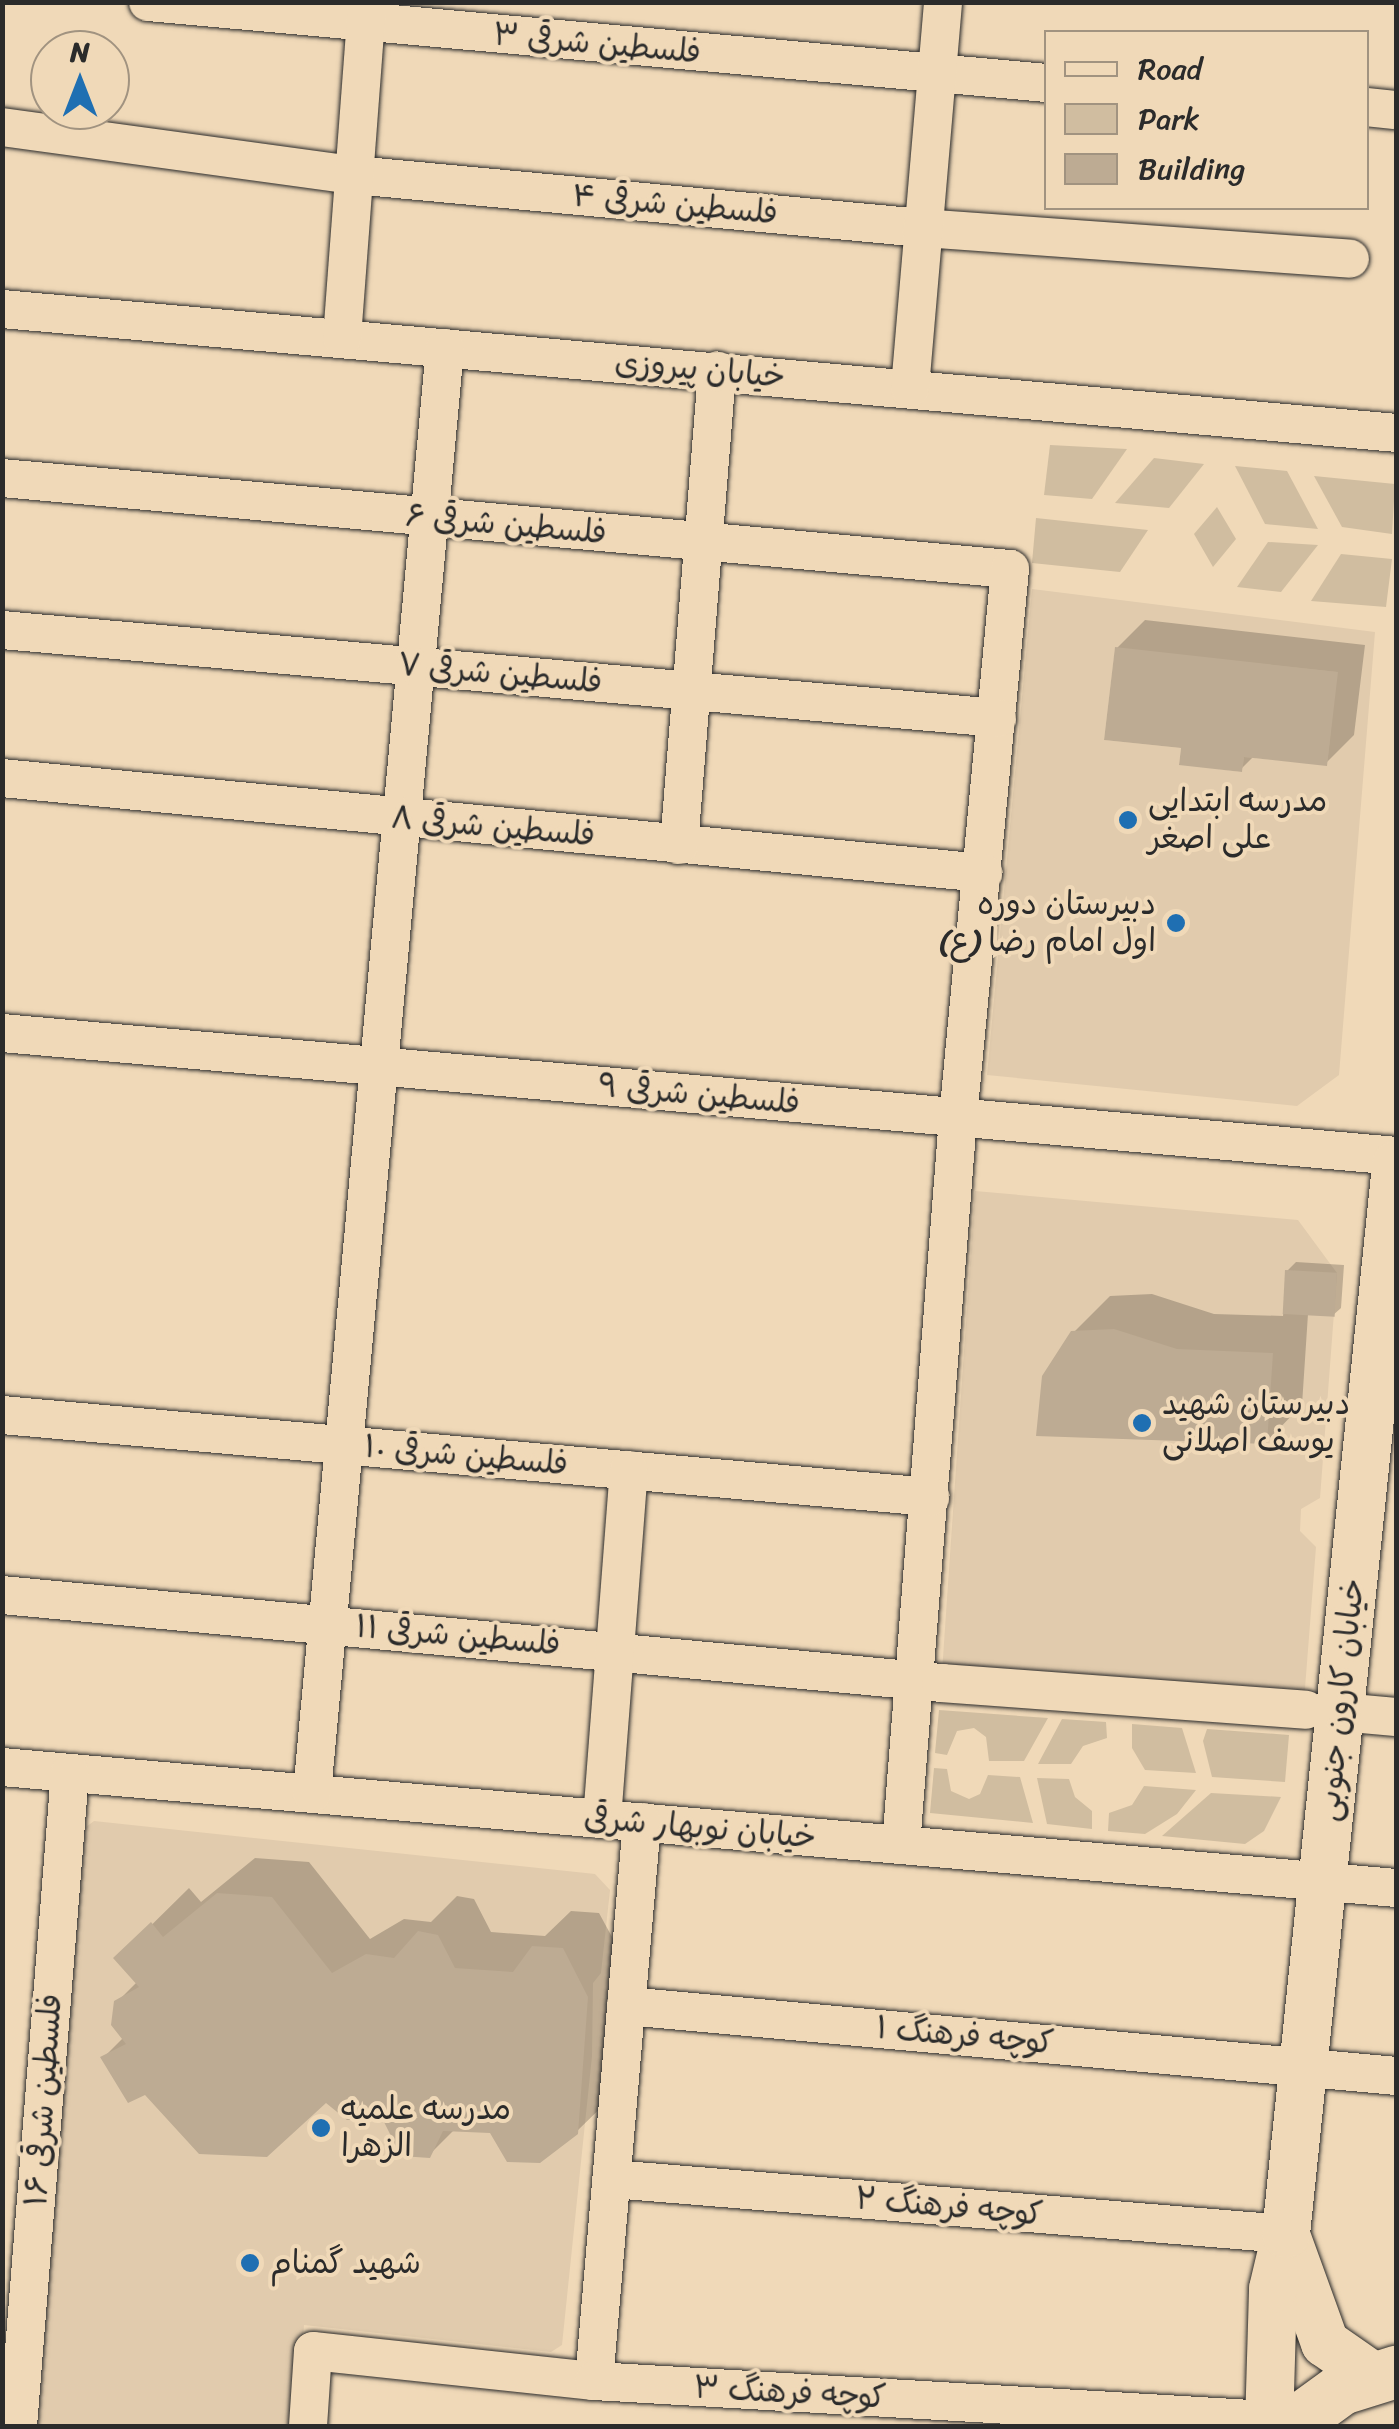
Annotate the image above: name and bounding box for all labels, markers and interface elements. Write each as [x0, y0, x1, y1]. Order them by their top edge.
street label: فلسطین شرقی ۳ [491, 16, 703, 72]
text: N [70, 27, 90, 76]
north arrow [30, 30, 130, 130]
legend [1044, 30, 1369, 210]
text: Road [1138, 42, 1202, 96]
text: Park [1138, 92, 1200, 146]
text: Building [1138, 142, 1245, 196]
street label: فلسطین شرقی ۴ [571, 177, 779, 233]
street label: خیابان پیروزی [613, 343, 787, 397]
street label: فلسطین شرقی ۶ [404, 497, 608, 553]
street label: فلسطین شرقی ۷ [396, 646, 604, 702]
place label: مدرسه ابتدایی علی اصغر [1148, 783, 1327, 858]
street label: فلسطین شرقی ۸ [389, 799, 597, 855]
marker: مدرسه ابتدایی علی اصغر [1117, 809, 1139, 831]
place label: دبیرستان دوره اول امام رضا (ع) [938, 886, 1156, 961]
marker: دبیرستان دوره اول امام رضا (ع) [1165, 912, 1187, 934]
street label: فلسطین شرقی ۹ [596, 1067, 802, 1123]
place label: دبیرستان شهید یوسف اصلانی [1162, 1386, 1350, 1461]
marker: دبیرستان شهید یوسف اصلانی [1131, 1412, 1153, 1434]
street label: فلسطین شرقی ۱۰ [363, 1428, 569, 1484]
street label: خیابان کارون جنوبی [1309, 1577, 1373, 1823]
street label: فلسطین شرقی ۱۱ [354, 1608, 562, 1664]
street label: خیابان نوبهار شرقی [582, 1799, 818, 1857]
street label: فلسطین شرقی ۱۶ [17, 1992, 71, 2208]
street label: کوچه فرهنگ ۱ [874, 2009, 1056, 2063]
place label: مدرسه علمیه الزهرا [341, 2091, 511, 2166]
marker: مدرسه علمیه الزهرا [310, 2117, 332, 2139]
street label: کوچه فرهنگ ۲ [853, 2180, 1045, 2234]
place label: شهید گمنام [270, 2244, 421, 2282]
marker: شهید گمنام [239, 2252, 261, 2274]
street label: کوچه فرهنگ ۳ [693, 2369, 887, 2417]

